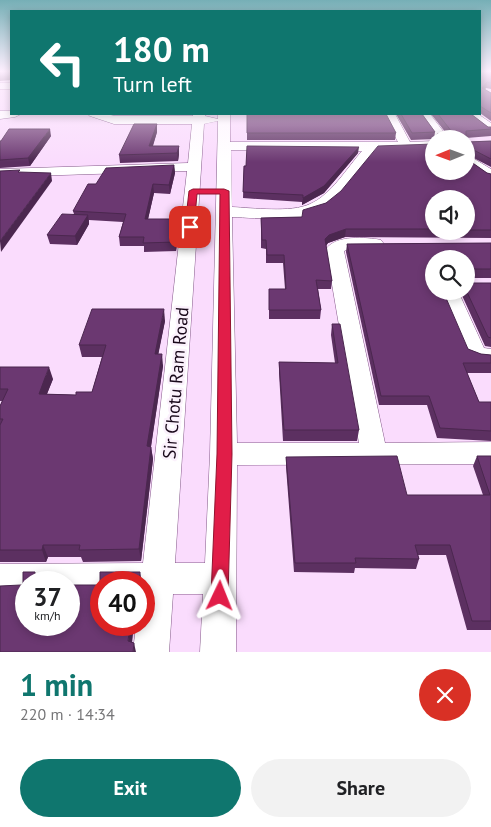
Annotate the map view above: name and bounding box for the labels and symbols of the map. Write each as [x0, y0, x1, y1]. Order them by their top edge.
north arrow [425, 130, 475, 180]
pin [169, 206, 211, 248]
street label: Sir Chotu Ram Road [157, 306, 194, 460]
position arrow [193, 569, 245, 621]
speed limit sign: 40 [90, 571, 155, 636]

